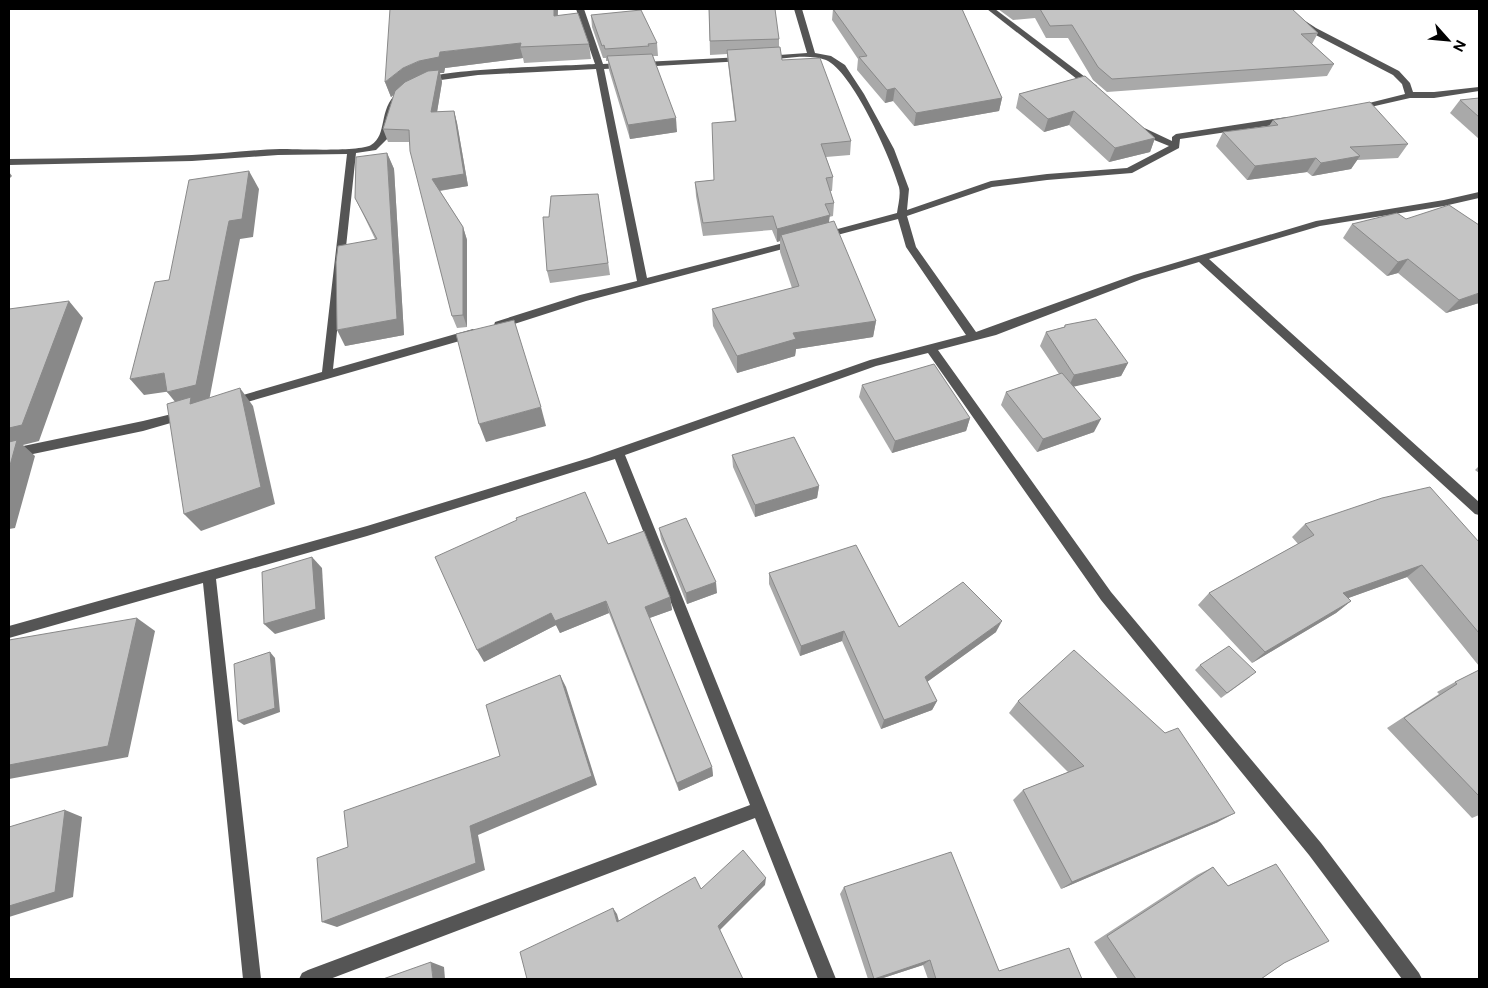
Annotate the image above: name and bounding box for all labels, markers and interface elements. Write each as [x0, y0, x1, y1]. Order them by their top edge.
north arrow [1423, 15, 1473, 65]
text: N [1450, 37, 1469, 54]

